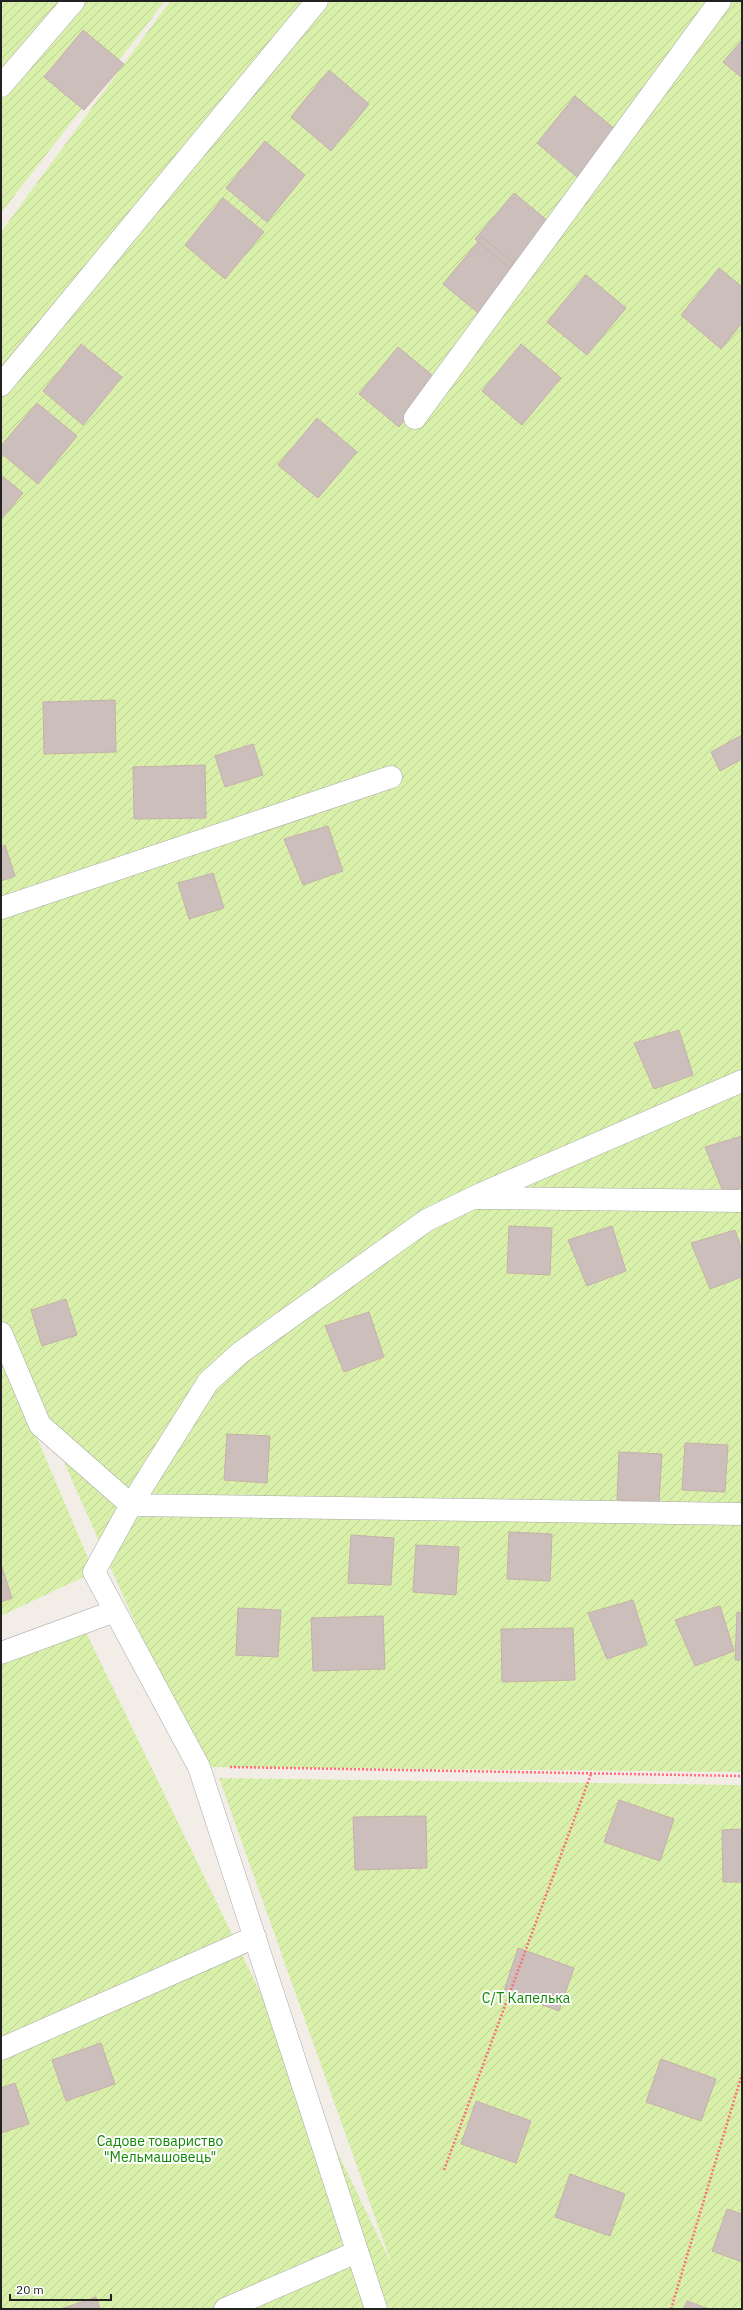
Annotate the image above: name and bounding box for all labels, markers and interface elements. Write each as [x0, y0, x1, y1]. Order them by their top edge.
park label: С/Т Капелька [482, 1989, 571, 2007]
park label: Садове товариство "Мельмашовець" [97, 2132, 224, 2166]
scale bar [10, 2276, 111, 2302]
text: 20 m [16, 2282, 44, 2297]

